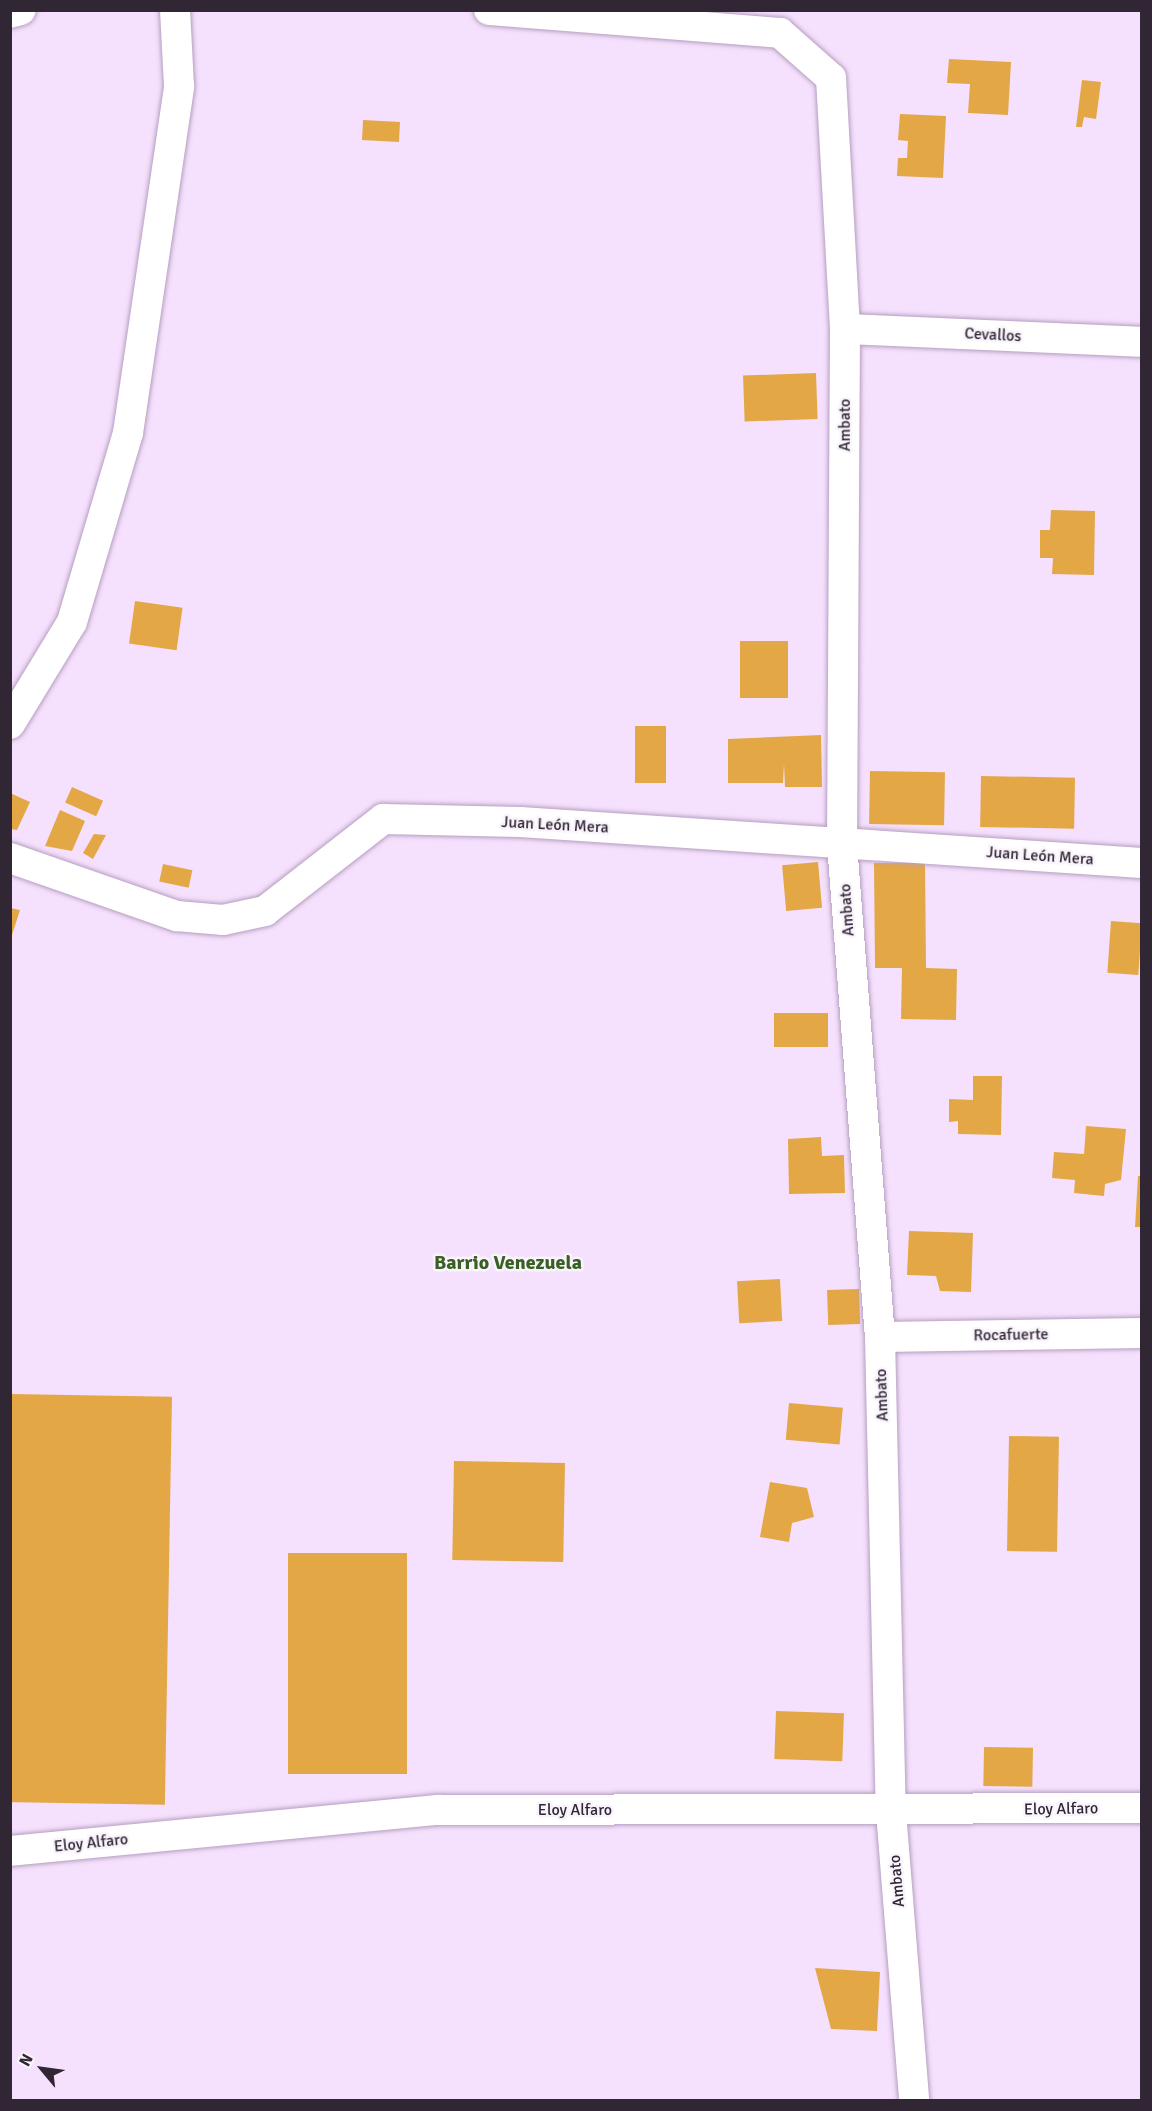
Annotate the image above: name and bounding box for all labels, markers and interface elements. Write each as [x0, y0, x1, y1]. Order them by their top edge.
street label: Cevallos [964, 324, 1022, 346]
street label: Ambato [835, 399, 855, 451]
street label: Juan León Mera [501, 813, 609, 837]
street label: Juan León Mera [986, 843, 1094, 869]
street label: Ambato [836, 883, 858, 937]
district label: Barrio Venezuela [434, 1250, 582, 1274]
street label: Rocafuerte [973, 1325, 1049, 1345]
street label: Ambato [871, 1368, 893, 1422]
street label: Eloy Alfaro [1024, 1799, 1098, 1819]
street label: Eloy Alfaro [538, 1800, 612, 1820]
street label: Eloy Alfaro [53, 1830, 129, 1856]
street label: Ambato [885, 1854, 909, 1908]
north arrow [12, 2039, 72, 2099]
text: N [15, 2051, 38, 2070]

